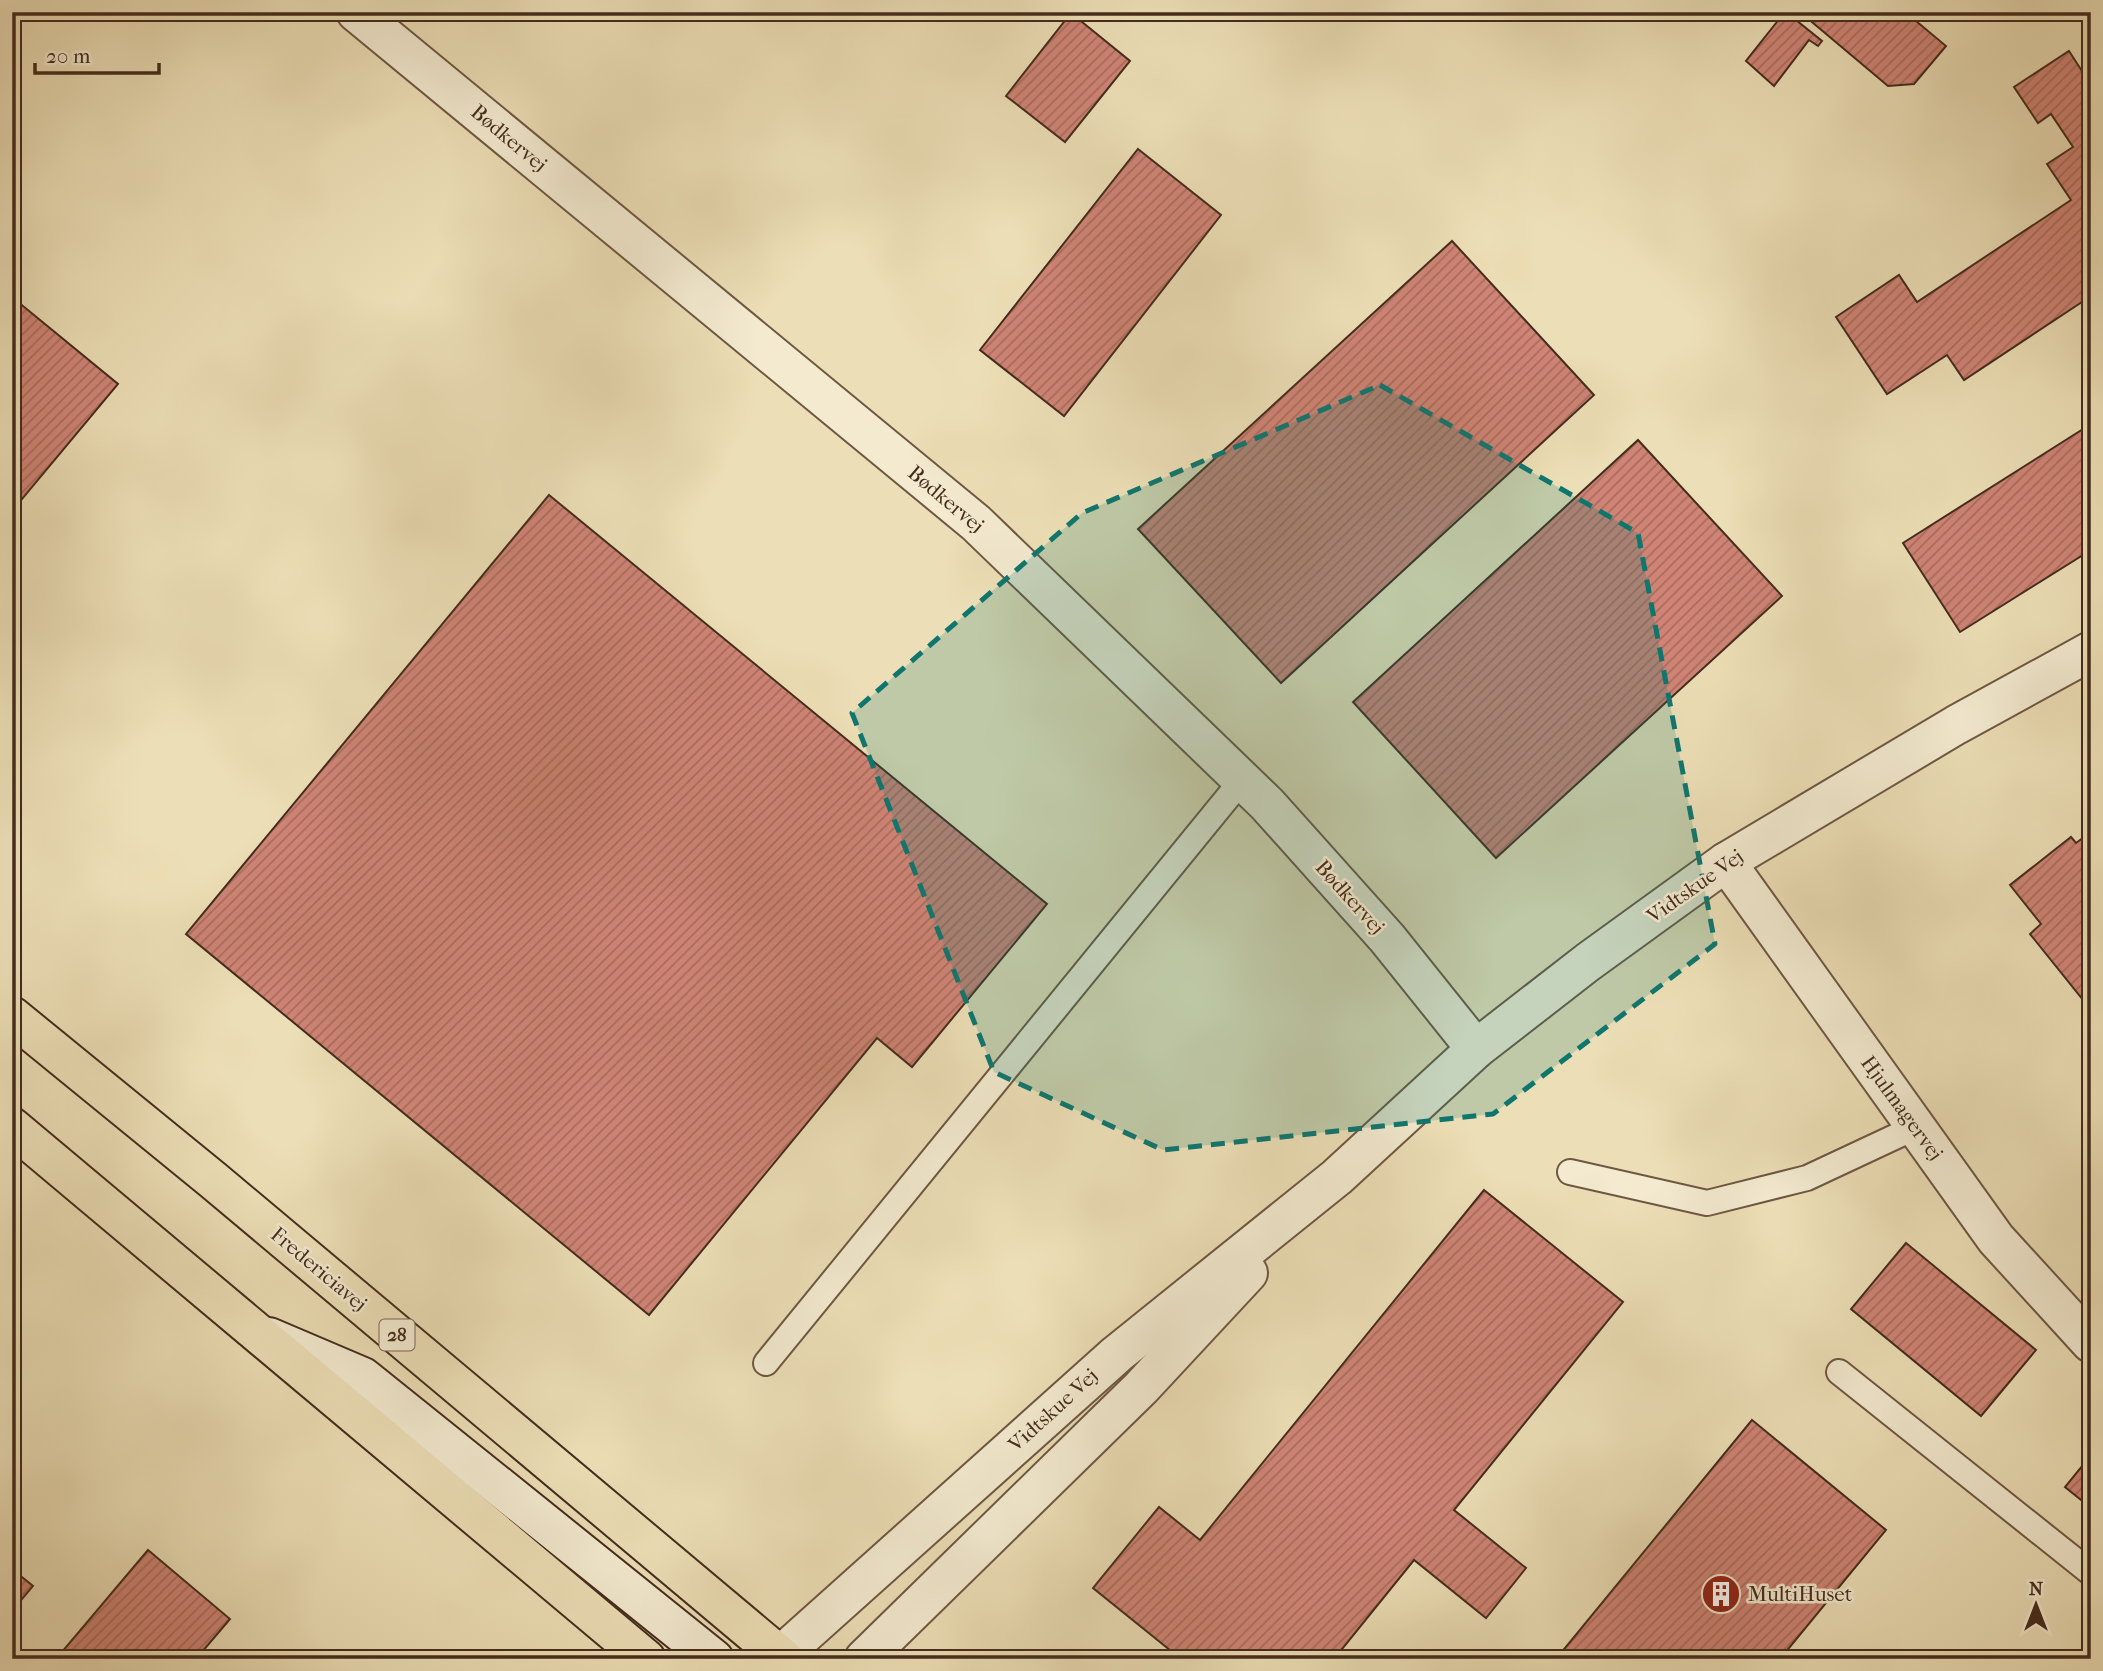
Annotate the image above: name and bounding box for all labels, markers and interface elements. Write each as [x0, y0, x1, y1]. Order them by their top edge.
scale bar [35, 32, 159, 76]
text: 20 m [46, 44, 91, 68]
street label: Bødkervej [466, 99, 552, 177]
street label: Bødkervej [903, 460, 989, 538]
street label: Vidtskue Vej [1641, 844, 1748, 929]
street label: Bødkervej [1310, 855, 1390, 939]
street label: Hjulmagervej [1856, 1051, 1948, 1165]
street label: Fredericiavej [266, 1222, 372, 1316]
road number: 28 [380, 1320, 414, 1350]
street label: Vidtskue Vej [1003, 1364, 1103, 1457]
north arrow [2002, 1570, 2072, 1640]
building icon: MultiHuset [1700, 1573, 1742, 1615]
text: N [2029, 1578, 2044, 1600]
place label: MultiHuset [1748, 1582, 1853, 1606]

